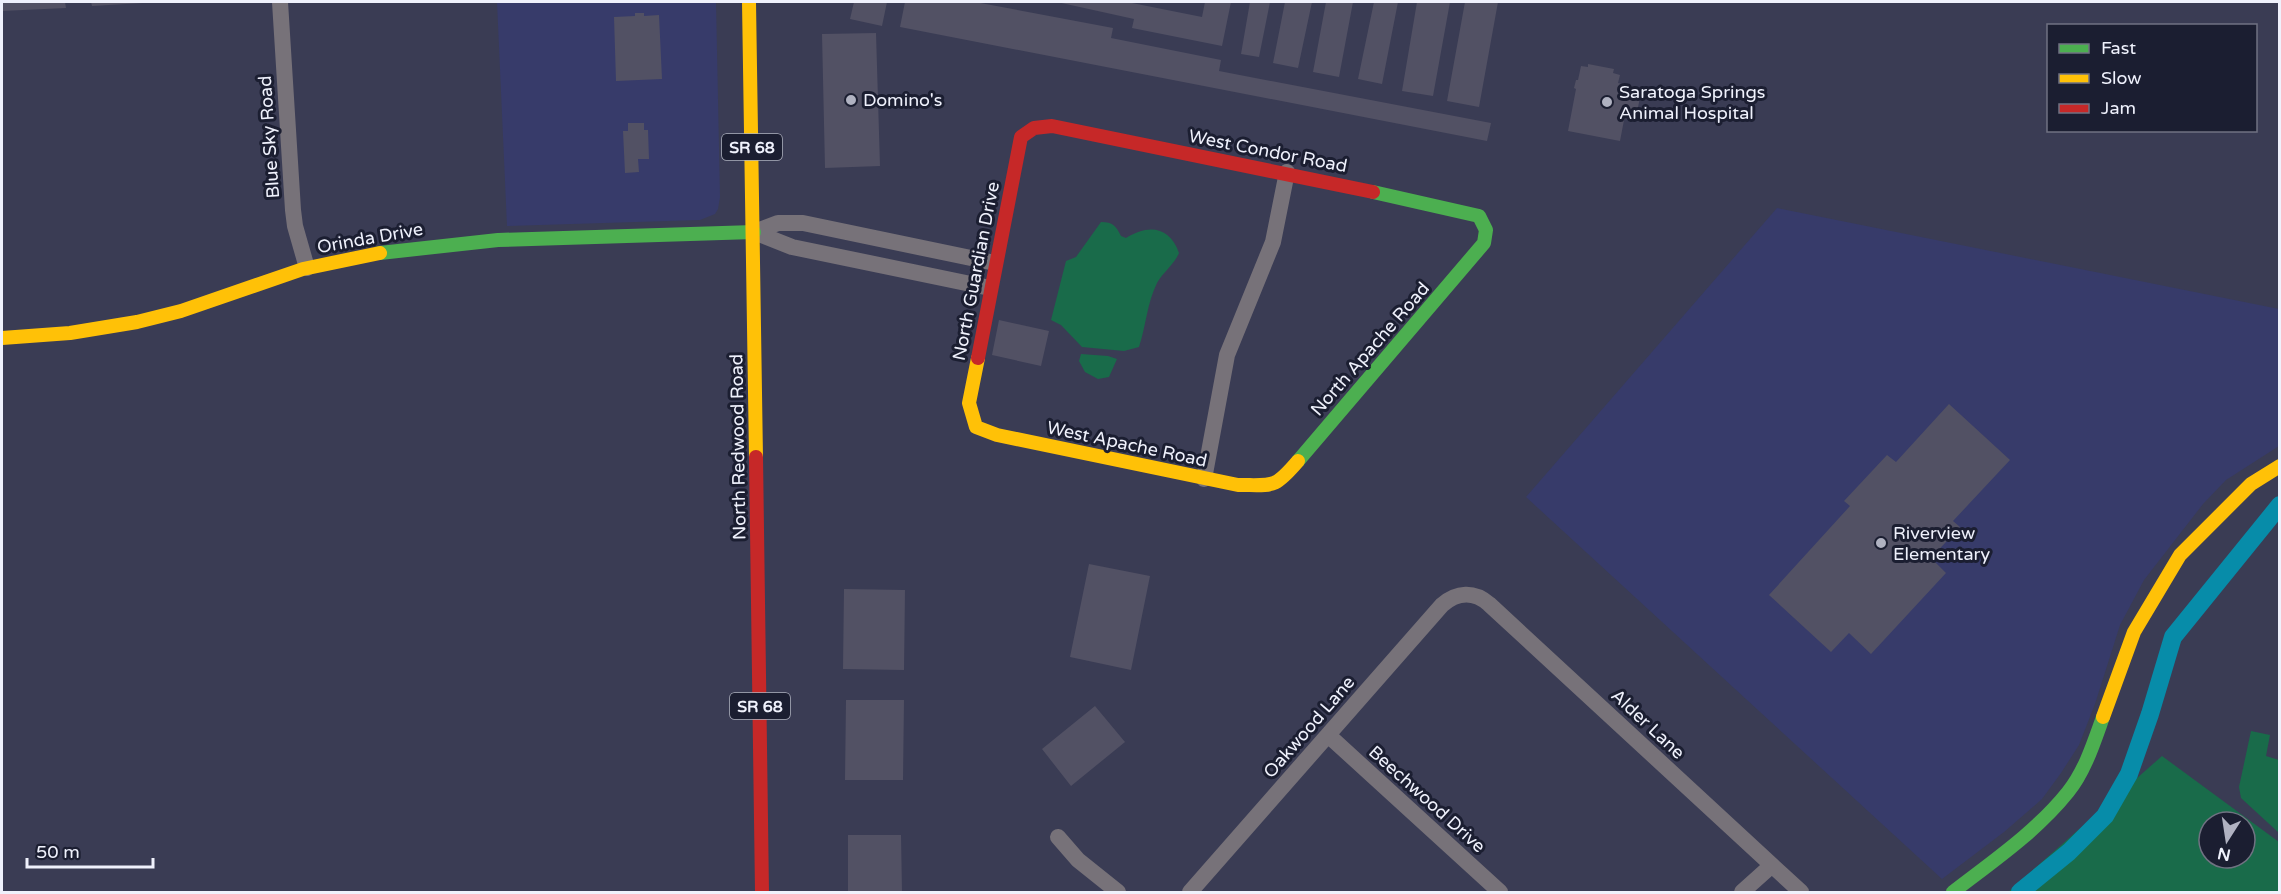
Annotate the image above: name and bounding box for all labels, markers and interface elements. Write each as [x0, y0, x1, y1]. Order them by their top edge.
legend [2047, 24, 2257, 132]
text: Fast [2101, 37, 2136, 59]
text: Slow [2101, 67, 2142, 89]
street label: Blue Sky Road [254, 75, 284, 199]
place label: Saratoga Springs Animal Hospital [1619, 81, 1765, 124]
place label: Domino's [863, 89, 942, 111]
marker: Domino's [844, 93, 858, 107]
marker: Saratoga Springs Animal Hospital [1600, 95, 1614, 109]
text: Jam [2101, 97, 2136, 119]
street label: West Condor Road [1187, 125, 1349, 177]
road number: SR 68 [722, 134, 782, 160]
street label: North Guardian Drive [948, 180, 1004, 362]
street label: Orinda Drive [315, 218, 425, 258]
street label: North Apache Road [1306, 278, 1434, 420]
street label: North Redwood Road [725, 354, 751, 540]
street label: West Apache Road [1045, 416, 1209, 472]
place label: Riverview Elementary [1893, 522, 1990, 565]
marker: Riverview Elementary [1874, 536, 1888, 550]
street label: Oakwood Lane [1259, 671, 1359, 783]
street label: Alder Lane [1607, 684, 1689, 764]
road number: SR 68 [730, 693, 790, 719]
street label: Beechwood Drive [1364, 741, 1490, 857]
north arrow [2197, 810, 2257, 870]
scale bar [27, 831, 153, 869]
text: 50 m [36, 841, 80, 863]
text: N [2216, 843, 2232, 865]

